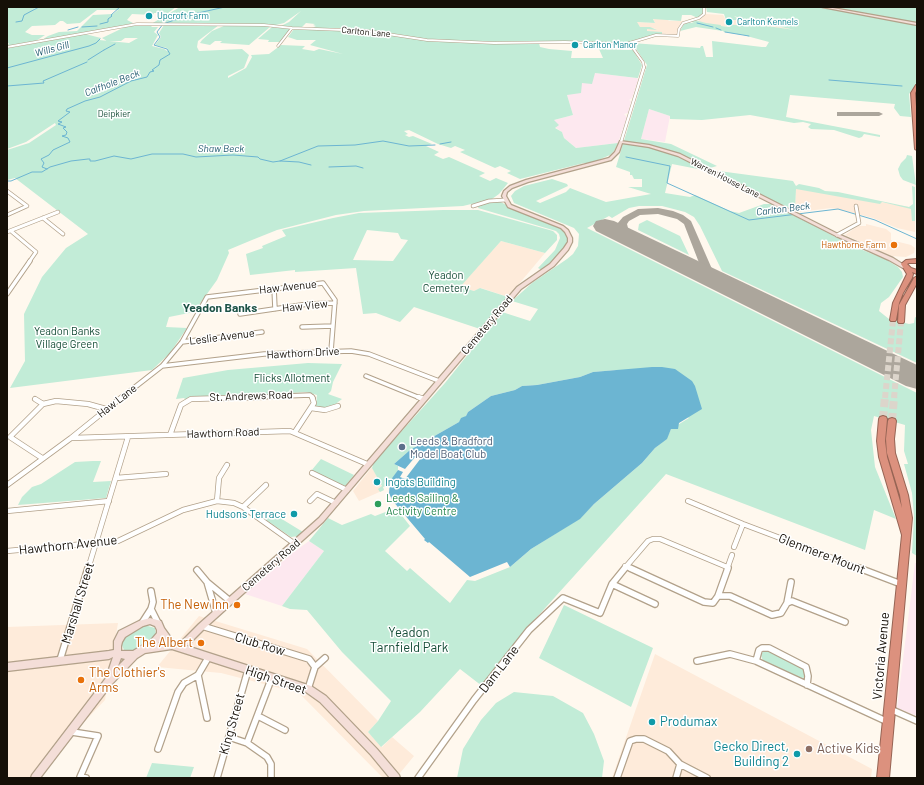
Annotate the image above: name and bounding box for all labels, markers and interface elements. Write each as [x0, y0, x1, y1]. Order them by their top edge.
marker: Upcroft Farm [144, 11, 154, 21]
place label: Upcroft Farm [157, 11, 209, 21]
marker: Carlton Kennels [724, 17, 734, 27]
place label: Carlton Kennels [737, 17, 798, 27]
street label: Carlton Lane [341, 24, 391, 40]
water label: Wills Gill [34, 39, 70, 59]
marker: Carlton Manor [570, 40, 580, 50]
place label: Carlton Manor [583, 40, 637, 50]
water label: Calfhole Beck [83, 67, 141, 99]
park label: Deipkier [98, 109, 130, 119]
water label: Shaw Beck [198, 143, 244, 155]
street label: Warren House Lane [689, 156, 761, 200]
water label: Carlton Beck [756, 200, 810, 218]
place label: Hawthorne Farm [821, 240, 886, 250]
marker: Hawthorne Farm [889, 240, 899, 250]
park label: Yeadon Cemetery [423, 268, 469, 294]
street label: Haw Avenue [259, 277, 317, 297]
street label: Cemetery Road [459, 293, 515, 357]
street label: Haw View [282, 297, 328, 315]
district label: Yeadon Banks [183, 301, 257, 315]
park label: Yeadon Banks Village Green [34, 324, 100, 350]
street label: Leslie Avenue [189, 326, 255, 348]
street label: Hawthorn Drive [266, 344, 340, 362]
park label: Flicks Allotment [254, 371, 330, 385]
street label: Haw Lane [95, 381, 139, 421]
street label: St. Andrews Road [209, 388, 293, 404]
street label: Hawthorn Road [186, 425, 260, 441]
place label: Leeds & Bradford Model Boat Club [410, 434, 493, 460]
marker: Leeds & Bradford Model Boat Club [397, 442, 407, 452]
place label: Ingots Building [385, 475, 456, 489]
marker: Ingots Building [372, 477, 382, 487]
place label: Leeds Sailing & Activity Centre [386, 491, 459, 517]
marker: Leeds Sailing & Activity Centre [373, 499, 383, 509]
place label: Hudsons Terrace [206, 507, 286, 521]
marker: Hudsons Terrace [289, 509, 299, 519]
street label: Glenmere Mount [776, 530, 868, 578]
street label: Hawthorn Avenue [18, 532, 118, 558]
street label: Cemetery Road [239, 536, 303, 594]
street label: Marshall Street [58, 560, 98, 646]
place label: The New Inn [160, 597, 229, 613]
marker: The New Inn [232, 600, 242, 610]
street label: Victoria Avenue [869, 612, 893, 700]
park label: Yeadon Tarnfield Park [370, 625, 448, 656]
street label: Club Row [233, 629, 287, 659]
place label: The Albert [135, 635, 193, 651]
marker: The Albert [196, 638, 206, 648]
street label: Dam Lane [476, 642, 522, 696]
street label: High Street [243, 662, 309, 698]
place label: The Clothier's Arms [89, 665, 165, 696]
marker: The Clothier's Arms [76, 675, 86, 685]
street label: King Street [216, 691, 248, 757]
place label: Produmax [660, 714, 717, 730]
marker: Produmax [647, 717, 657, 727]
place label: Gecko Direct, Building 2 [714, 739, 789, 770]
place label: Active Kids [817, 741, 880, 757]
marker: Active Kids [804, 744, 814, 754]
marker: Gecko Direct, Building 2 [792, 749, 802, 759]

